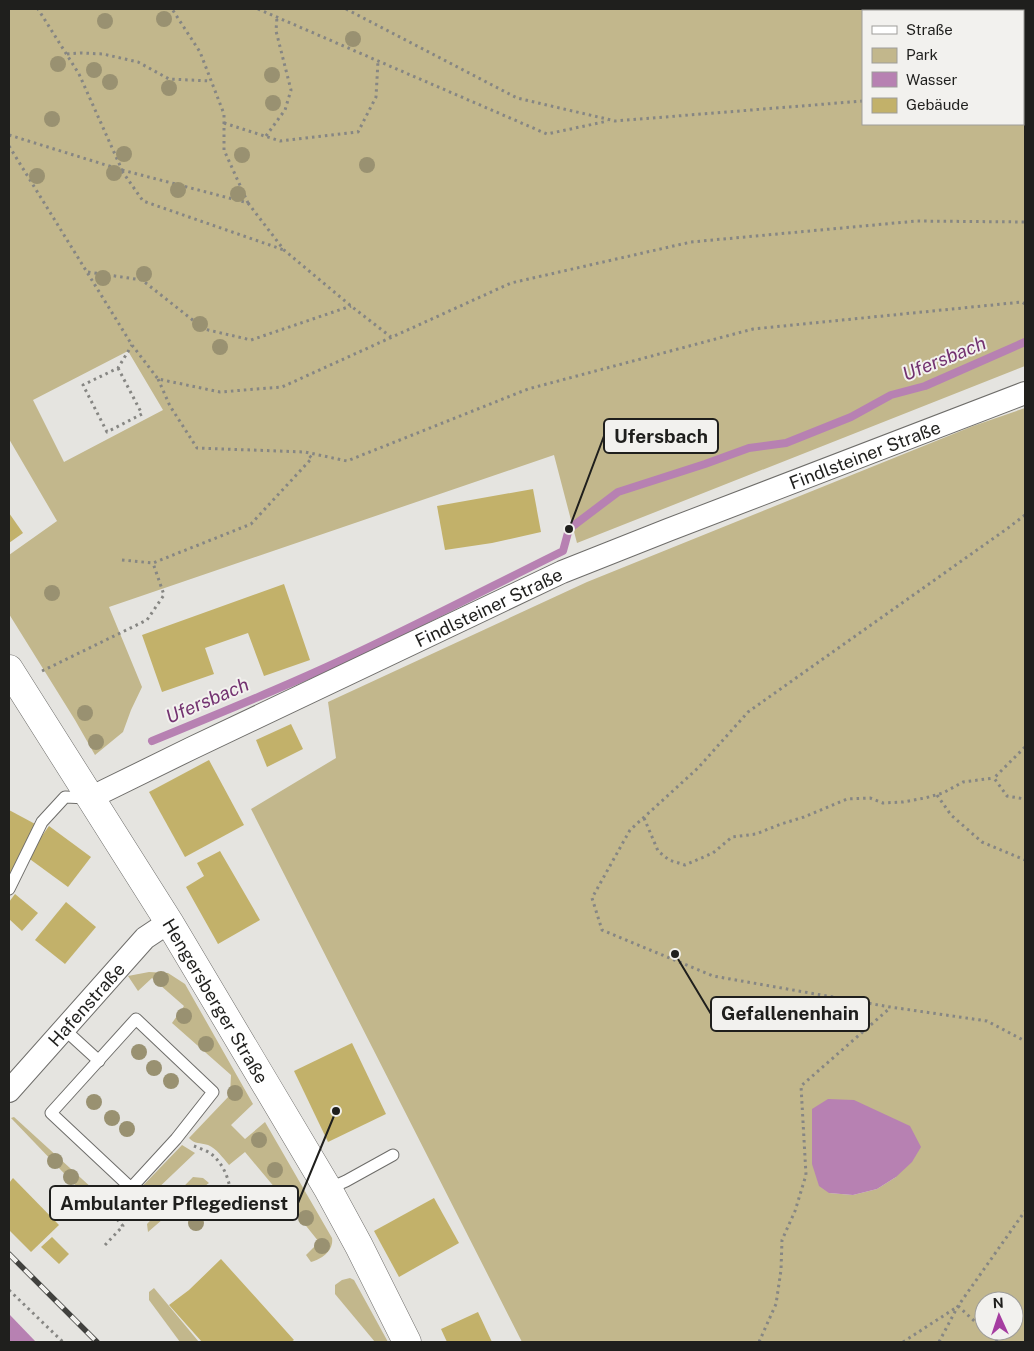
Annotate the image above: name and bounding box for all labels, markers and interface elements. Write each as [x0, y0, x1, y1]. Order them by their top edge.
legend [862, 10, 1024, 125]
text: Straße [906, 21, 953, 38]
text: Park [906, 46, 938, 63]
text: Wasser [906, 71, 958, 88]
text: Gebäude [906, 96, 969, 113]
water label: Ufersbach [899, 331, 989, 385]
street label: Findlsteiner Straße [786, 416, 943, 493]
callout: Ufersbach [604, 419, 718, 453]
text: Ufersbach [614, 425, 708, 447]
street label: Findlsteiner Straße [412, 563, 566, 651]
water label: Ufersbach [162, 673, 252, 727]
street label: Hengersberger Straße [159, 915, 273, 1087]
street label: Hafenstraße [44, 958, 129, 1050]
callout: Gefallenenhain [711, 997, 869, 1031]
text: Gefallenenhain [721, 1002, 859, 1024]
callout: Ambulanter Pflegedienst [50, 1186, 298, 1220]
text: Ambulanter Pflegedienst [60, 1192, 288, 1214]
north arrow [974, 1291, 1024, 1341]
text: N [992, 1295, 1004, 1311]

